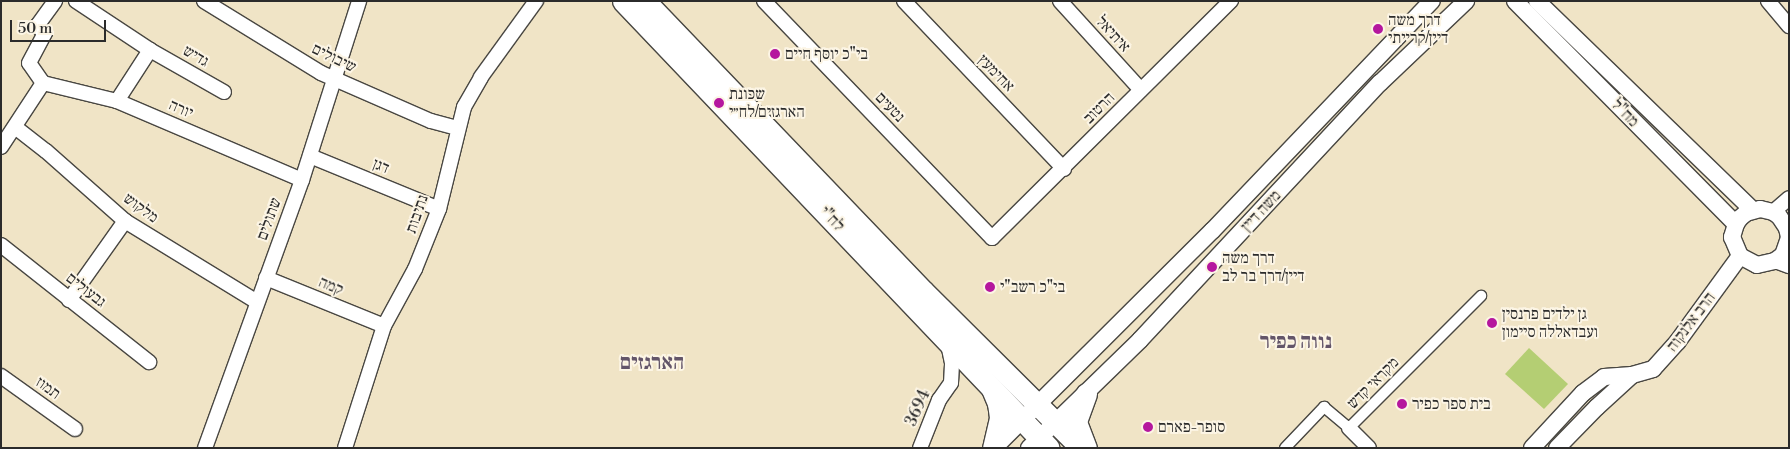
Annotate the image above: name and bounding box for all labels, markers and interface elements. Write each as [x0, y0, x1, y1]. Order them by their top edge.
scale bar [12, 10, 109, 42]
place label: דרך משה דיין/קרייתי [1388, 10, 1448, 48]
street label: איתיאל [1092, 12, 1134, 56]
text: 50 m [18, 19, 52, 38]
marker: דרך משה דיין/קרייתי [1372, 23, 1384, 35]
street label: שיבולים [309, 39, 359, 77]
street label: גדיש [180, 41, 212, 71]
place label: בי"כ יוסף חיים [785, 44, 868, 64]
marker: בי"כ יוסף חיים [769, 48, 781, 60]
street label: אחימעץ [974, 50, 1018, 96]
place label: שכונת הארגזים/לח״י [729, 84, 805, 122]
street label: נטעים [871, 88, 909, 126]
street label: הרטוב [1079, 88, 1119, 128]
street label: יורה [166, 95, 196, 123]
street label: מח"ל [1607, 95, 1643, 131]
marker: שכונת הארגזים/לח״י [713, 97, 725, 109]
street label: דגן [370, 154, 392, 178]
street label: משה דיין [1237, 186, 1285, 236]
street label: מלקוש [120, 189, 162, 227]
street label: נתיבות [401, 192, 433, 236]
street label: שתולים [252, 195, 286, 243]
street label: לח"י [816, 203, 848, 235]
place label: דרך משה דיין/דרך בר לב [1222, 248, 1305, 286]
marker: דרך משה דיין/דרך בר לב [1206, 261, 1218, 273]
street label: גבעולים [62, 268, 110, 312]
street label: קמה [316, 272, 346, 300]
place label: בי"כ רשב"י [1000, 277, 1065, 297]
marker: בי"כ רשב"י [984, 281, 996, 293]
street label: הרב אלנקוה [1663, 289, 1719, 355]
place label: גן ילדים פרנסין ועבדאללה סיימון [1502, 304, 1598, 342]
marker: גן ילדים פרנסין ועבדאללה סיימון [1486, 317, 1498, 329]
district label: נווה כפיר [1260, 329, 1332, 355]
district label: הארגזים [620, 350, 684, 376]
street label: מקראי קדש [1343, 353, 1403, 413]
street label: תמוז [32, 373, 64, 403]
street label: 3694 [902, 387, 934, 429]
place label: בית ספר כפיר [1412, 394, 1491, 414]
marker: בית ספר כפיר [1396, 398, 1408, 410]
place label: סופר-פארם [1158, 417, 1225, 437]
marker: סופר-פארם [1142, 421, 1154, 433]

